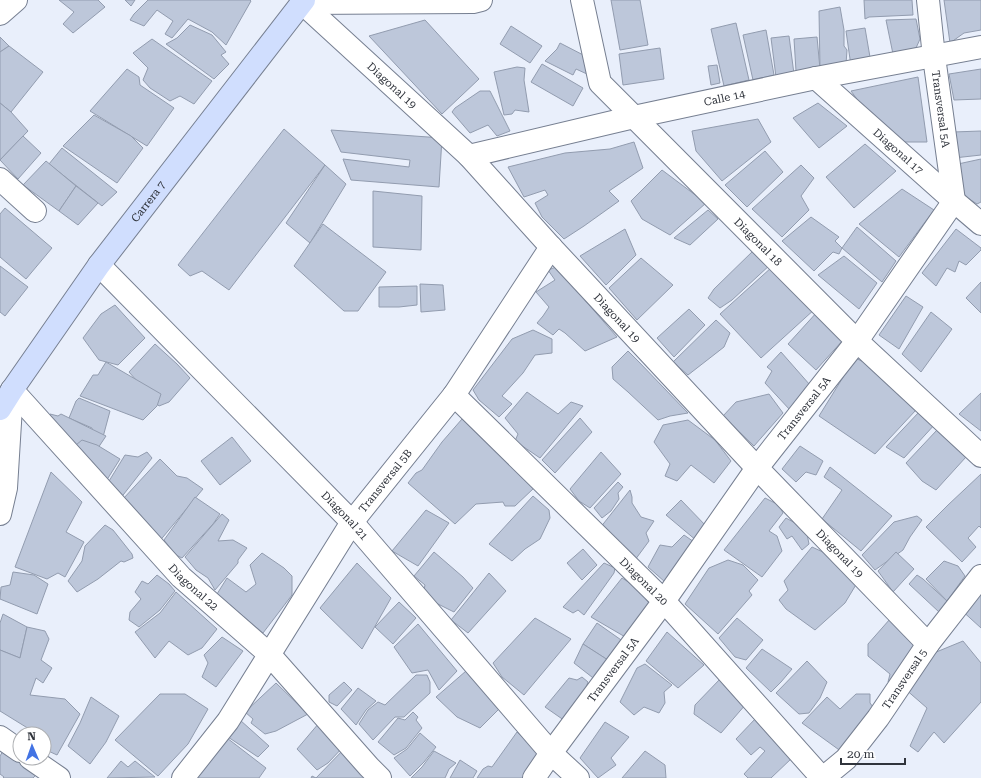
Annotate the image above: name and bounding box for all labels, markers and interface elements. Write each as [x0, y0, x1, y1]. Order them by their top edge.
street label: Diagonal 19 [364, 60, 419, 112]
street label: Transversal 5A [929, 70, 952, 149]
street label: Calle 14 [703, 87, 747, 109]
street label: Diagonal 17 [870, 126, 925, 177]
street label: Carrera 7 [129, 179, 168, 225]
street label: Diagonal 18 [731, 215, 784, 269]
street label: Diagonal 19 [591, 291, 643, 346]
street label: Transversal 5A [775, 374, 834, 443]
street label: Transversal 5B [356, 447, 415, 515]
street label: Diagonal 21 [318, 489, 371, 543]
street label: Diagonal 19 [813, 527, 866, 581]
street label: Diagonal 20 [617, 555, 670, 608]
street label: Diagonal 22 [166, 562, 220, 613]
street label: Transversal 5A [585, 635, 642, 705]
street label: Transversal 5 [880, 647, 930, 712]
north arrow [12, 726, 52, 766]
text: N [27, 730, 37, 743]
scale bar [841, 740, 905, 766]
text: 20 m [847, 747, 874, 761]

